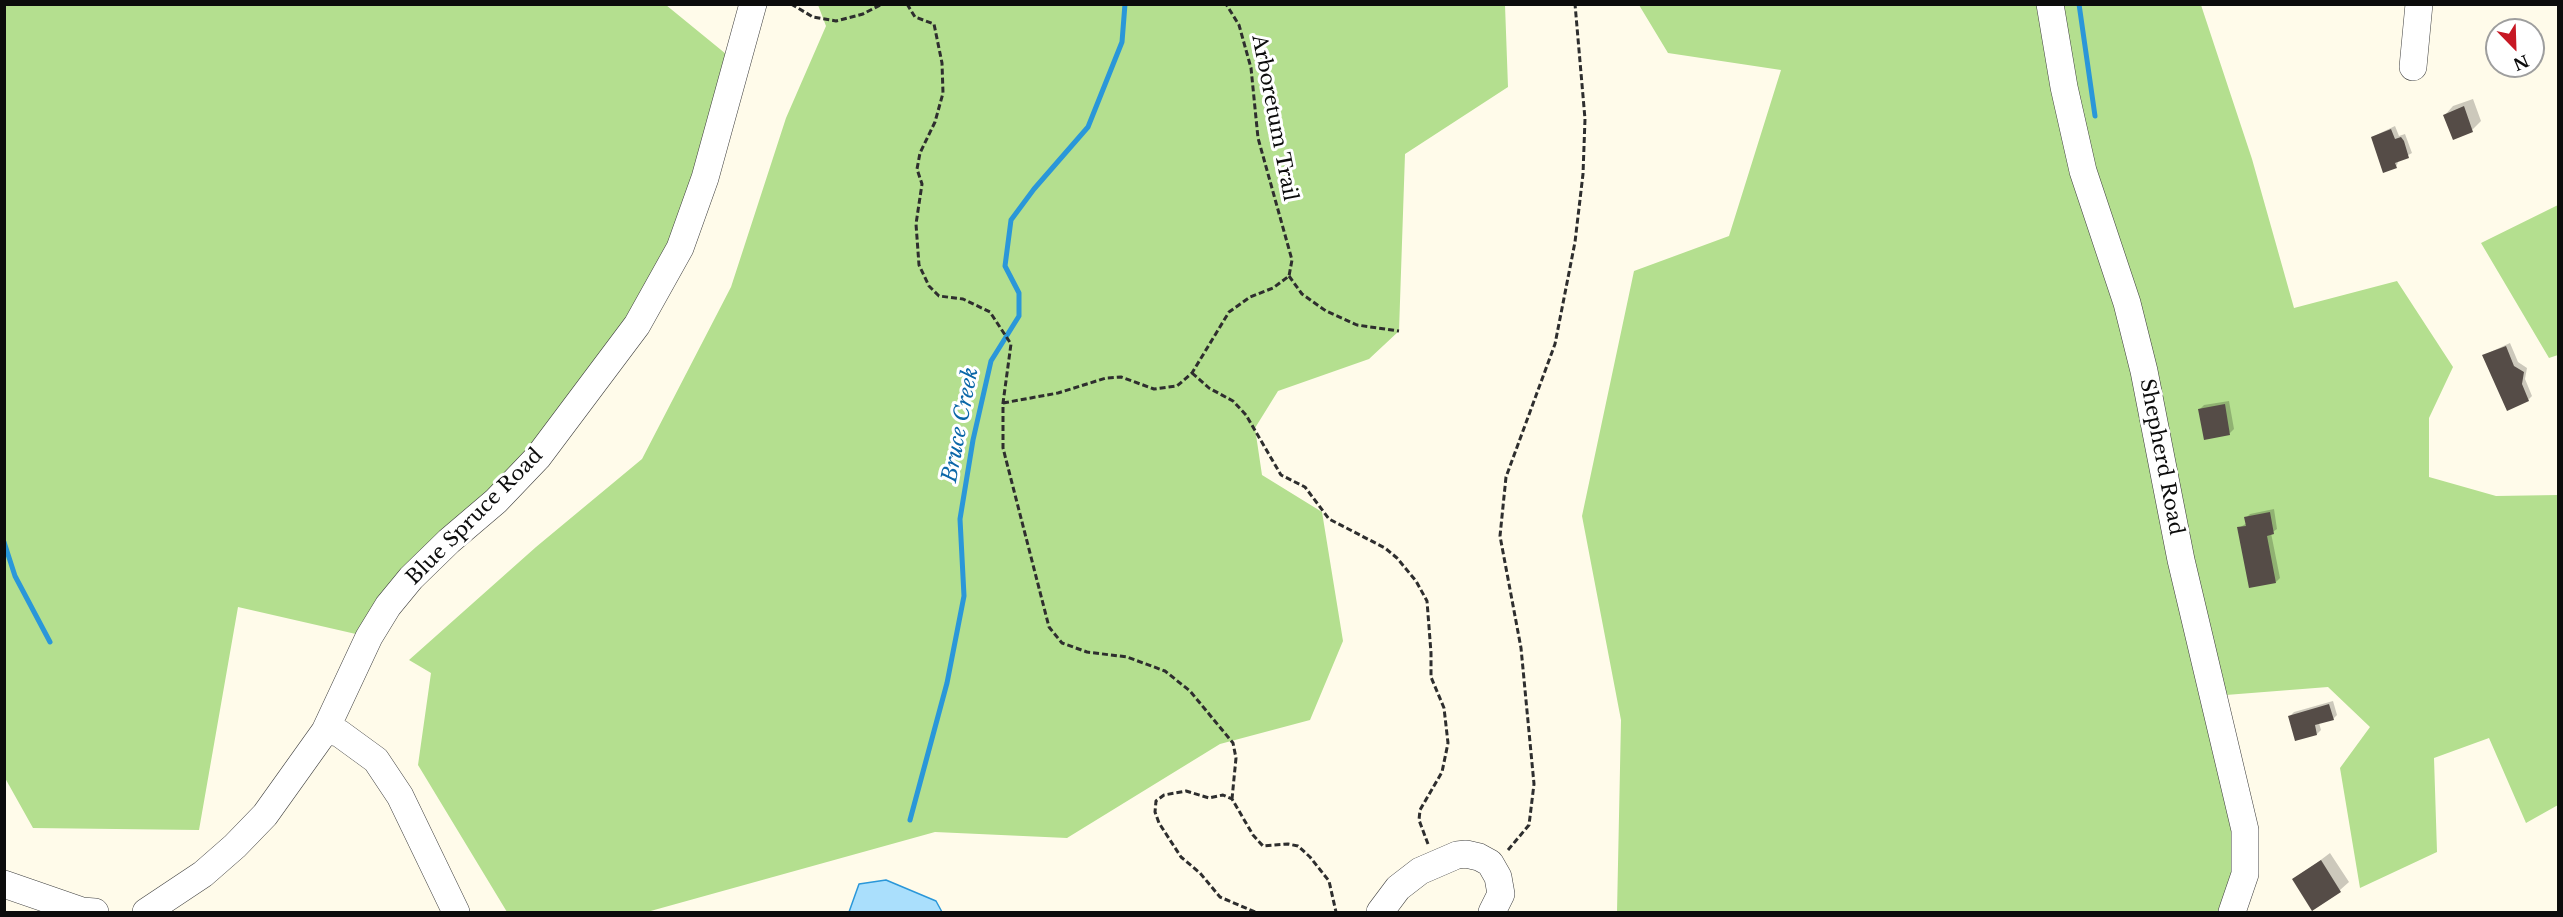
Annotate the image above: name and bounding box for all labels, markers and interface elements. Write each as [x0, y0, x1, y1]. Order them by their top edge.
north arrow [2485, 18, 2545, 78]
street label: Arboretum Trail [1246, 33, 1302, 203]
text: N [2510, 51, 2532, 75]
water label: Bruce Creek [938, 366, 984, 484]
street label: Shepherd Road [2134, 377, 2188, 537]
street label: Blue Spruce Road [402, 444, 548, 590]

